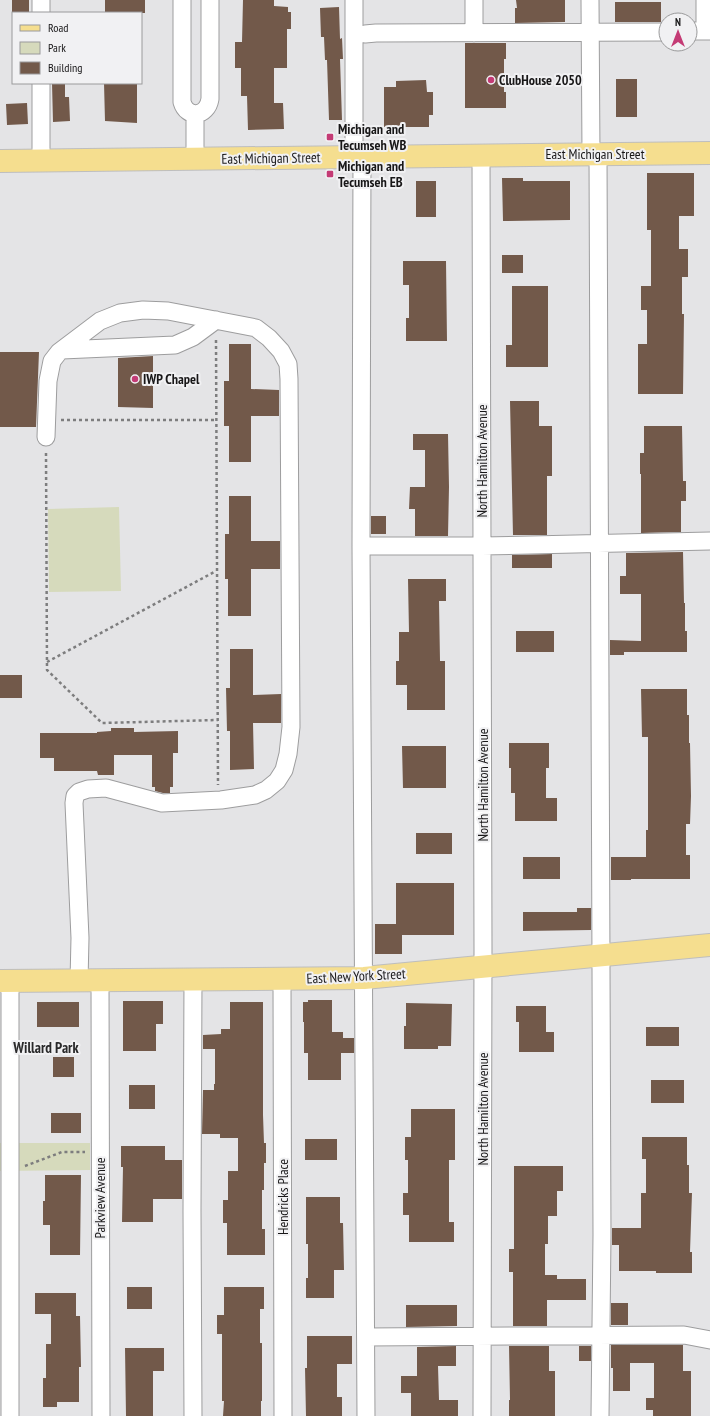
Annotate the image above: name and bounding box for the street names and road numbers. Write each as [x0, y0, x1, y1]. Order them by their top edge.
street label: East Michigan Street [545, 145, 645, 163]
street label: East Michigan Street [221, 148, 321, 168]
street label: North Hamilton Avenue [473, 404, 491, 518]
street label: North Hamilton Avenue [474, 728, 492, 842]
street label: East New York Street [306, 964, 406, 988]
street label: North Hamilton Avenue [474, 1052, 492, 1166]
street label: Parkview Avenue [91, 1157, 109, 1238]
street label: Hendricks Place [274, 1159, 292, 1235]

